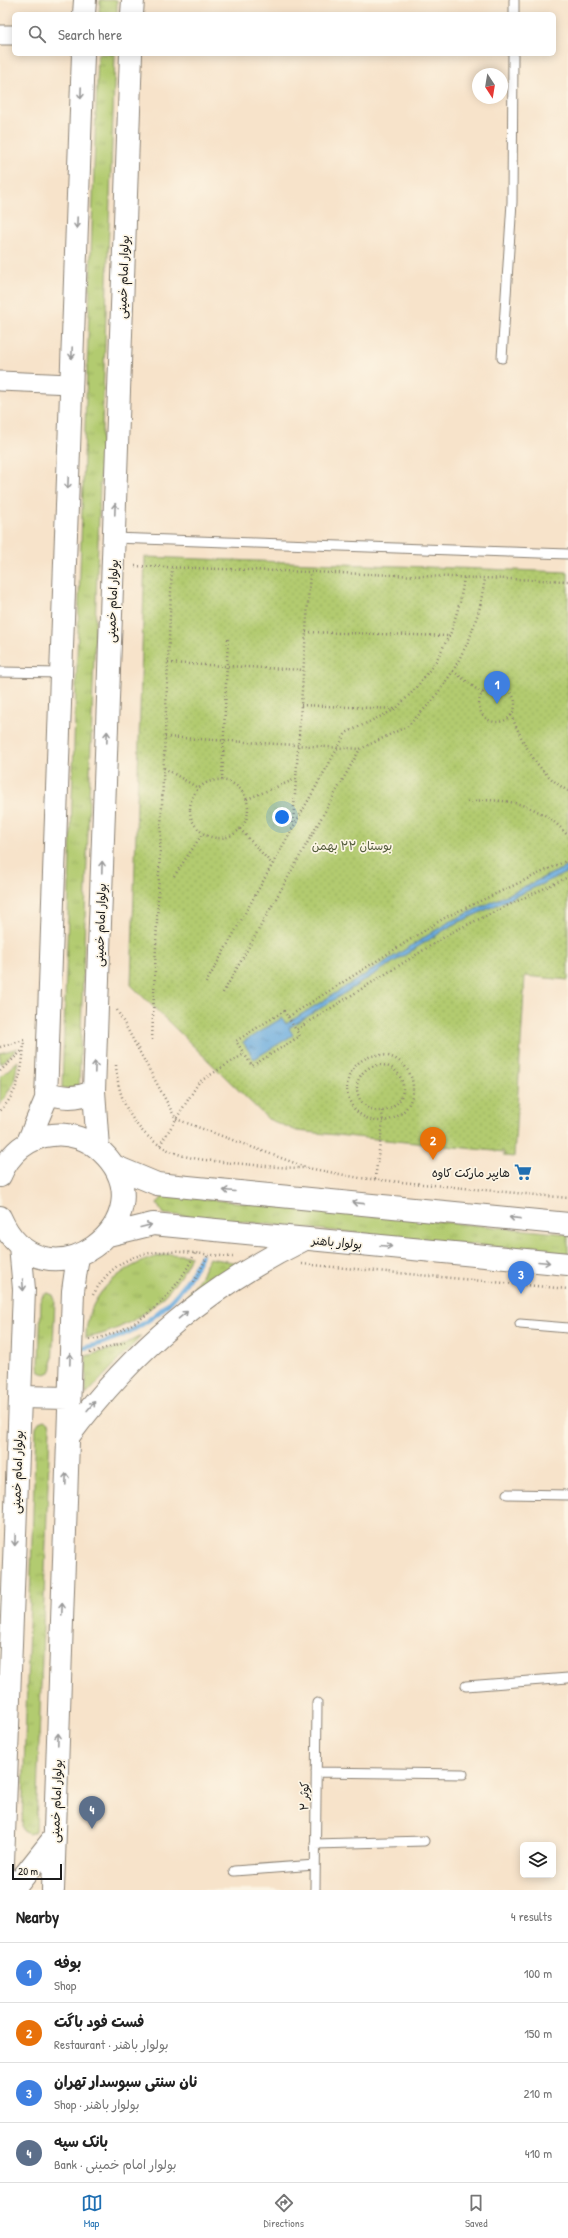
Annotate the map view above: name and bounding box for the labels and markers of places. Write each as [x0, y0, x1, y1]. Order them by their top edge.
pin: 1 [484, 671, 510, 704]
pin: 2 [420, 1127, 446, 1160]
supermarket icon: هایپر مارکت کاوه [513, 1162, 533, 1182]
place label: هایپر مارکت کاوه [432, 1164, 510, 1181]
pin: 3 [508, 1261, 534, 1294]
pin: 4 [79, 1796, 105, 1829]

